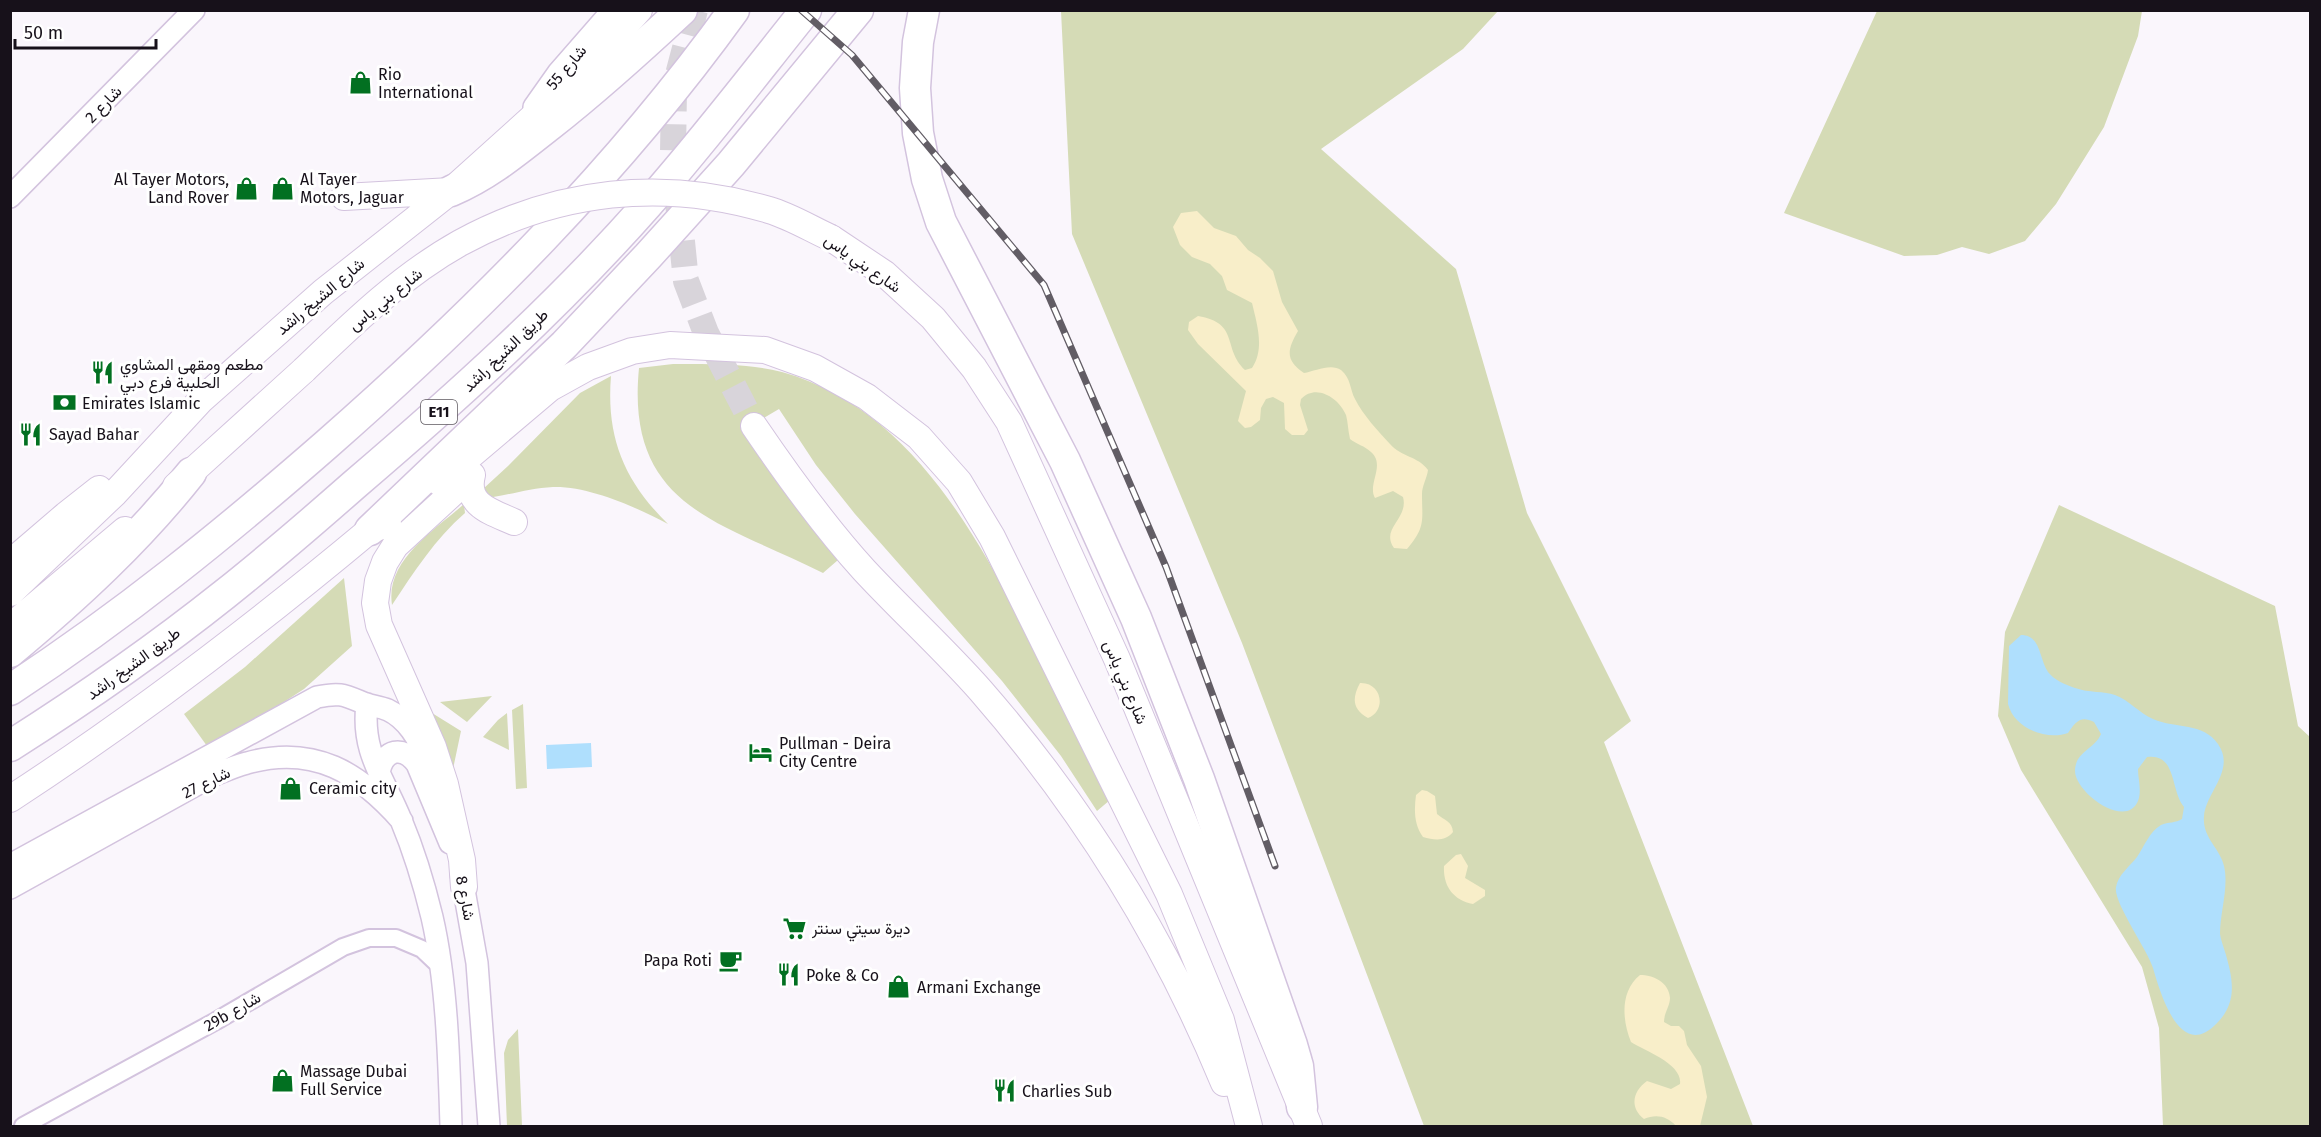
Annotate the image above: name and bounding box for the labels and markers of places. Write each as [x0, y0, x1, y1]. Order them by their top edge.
place label: Rio International [378, 65, 473, 102]
shop icon: Rio International [347, 70, 373, 96]
place label: Al Tayer Motors, Land Rover [114, 170, 230, 207]
place label: Al Tayer Motors, Jaguar [300, 170, 405, 207]
shop icon: Al Tayer Motors, Land Rover [234, 175, 260, 201]
shop icon: Al Tayer Motors, Jaguar [269, 175, 295, 201]
place label: مطعم ومقهى المشاوي الحلبية فرع دبي [120, 355, 263, 396]
restaurant icon: مطعم ومقهى المشاوي الحلبية فرع دبي [89, 360, 115, 386]
bank icon: Emirates Islamic [51, 390, 77, 416]
place label: Emirates Islamic [82, 394, 201, 413]
restaurant icon: Sayad Bahar [18, 421, 44, 447]
place label: Sayad Bahar [49, 425, 140, 444]
place label: Pullman - Deira City Centre [779, 734, 891, 771]
hotel icon: Pullman - Deira City Centre [748, 739, 774, 765]
shop icon: Ceramic city [278, 775, 304, 801]
place label: Ceramic city [309, 779, 397, 798]
supermarket icon: ديرة سيتي سنتر [781, 915, 807, 941]
place label: ديرة سيتي سنتر [811, 919, 911, 942]
cafe icon: Papa Roti [717, 947, 743, 973]
place label: Papa Roti [644, 951, 712, 970]
restaurant icon: Poke & Co [775, 962, 801, 988]
place label: Poke & Co [806, 966, 879, 985]
shop icon: Armani Exchange [886, 974, 912, 1000]
place label: Armani Exchange [917, 978, 1041, 997]
place label: Massage Dubai Full Service [300, 1062, 407, 1099]
shop icon: Massage Dubai Full Service [269, 1067, 295, 1093]
restaurant icon: Charlies Sub [991, 1078, 1017, 1104]
place label: Charlies Sub [1022, 1082, 1112, 1101]

